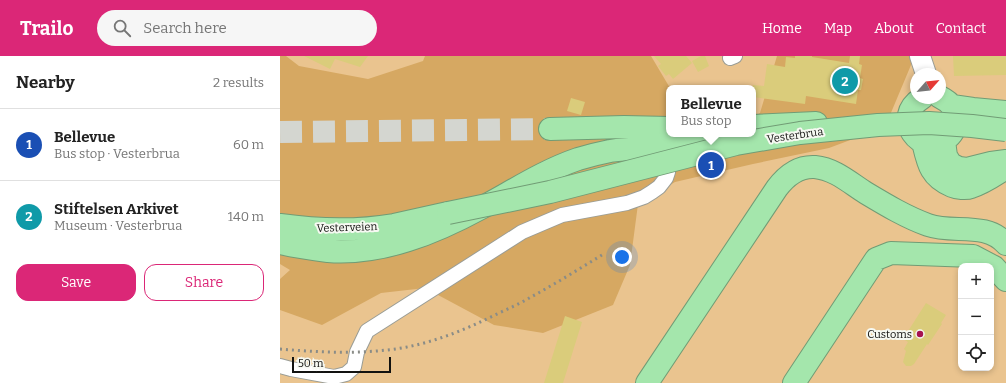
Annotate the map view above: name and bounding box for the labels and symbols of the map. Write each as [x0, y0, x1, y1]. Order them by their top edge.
pin: 2 [832, 66, 858, 96]
north arrow [910, 68, 946, 104]
street label: Vesterbrua [766, 125, 824, 146]
pin: 1 [698, 150, 724, 180]
street label: Vesterveien [316, 220, 378, 235]
your location [612, 247, 632, 267]
place label: Customs [867, 328, 912, 341]
marker: Customs [915, 329, 925, 339]
scale bar [292, 355, 391, 374]

